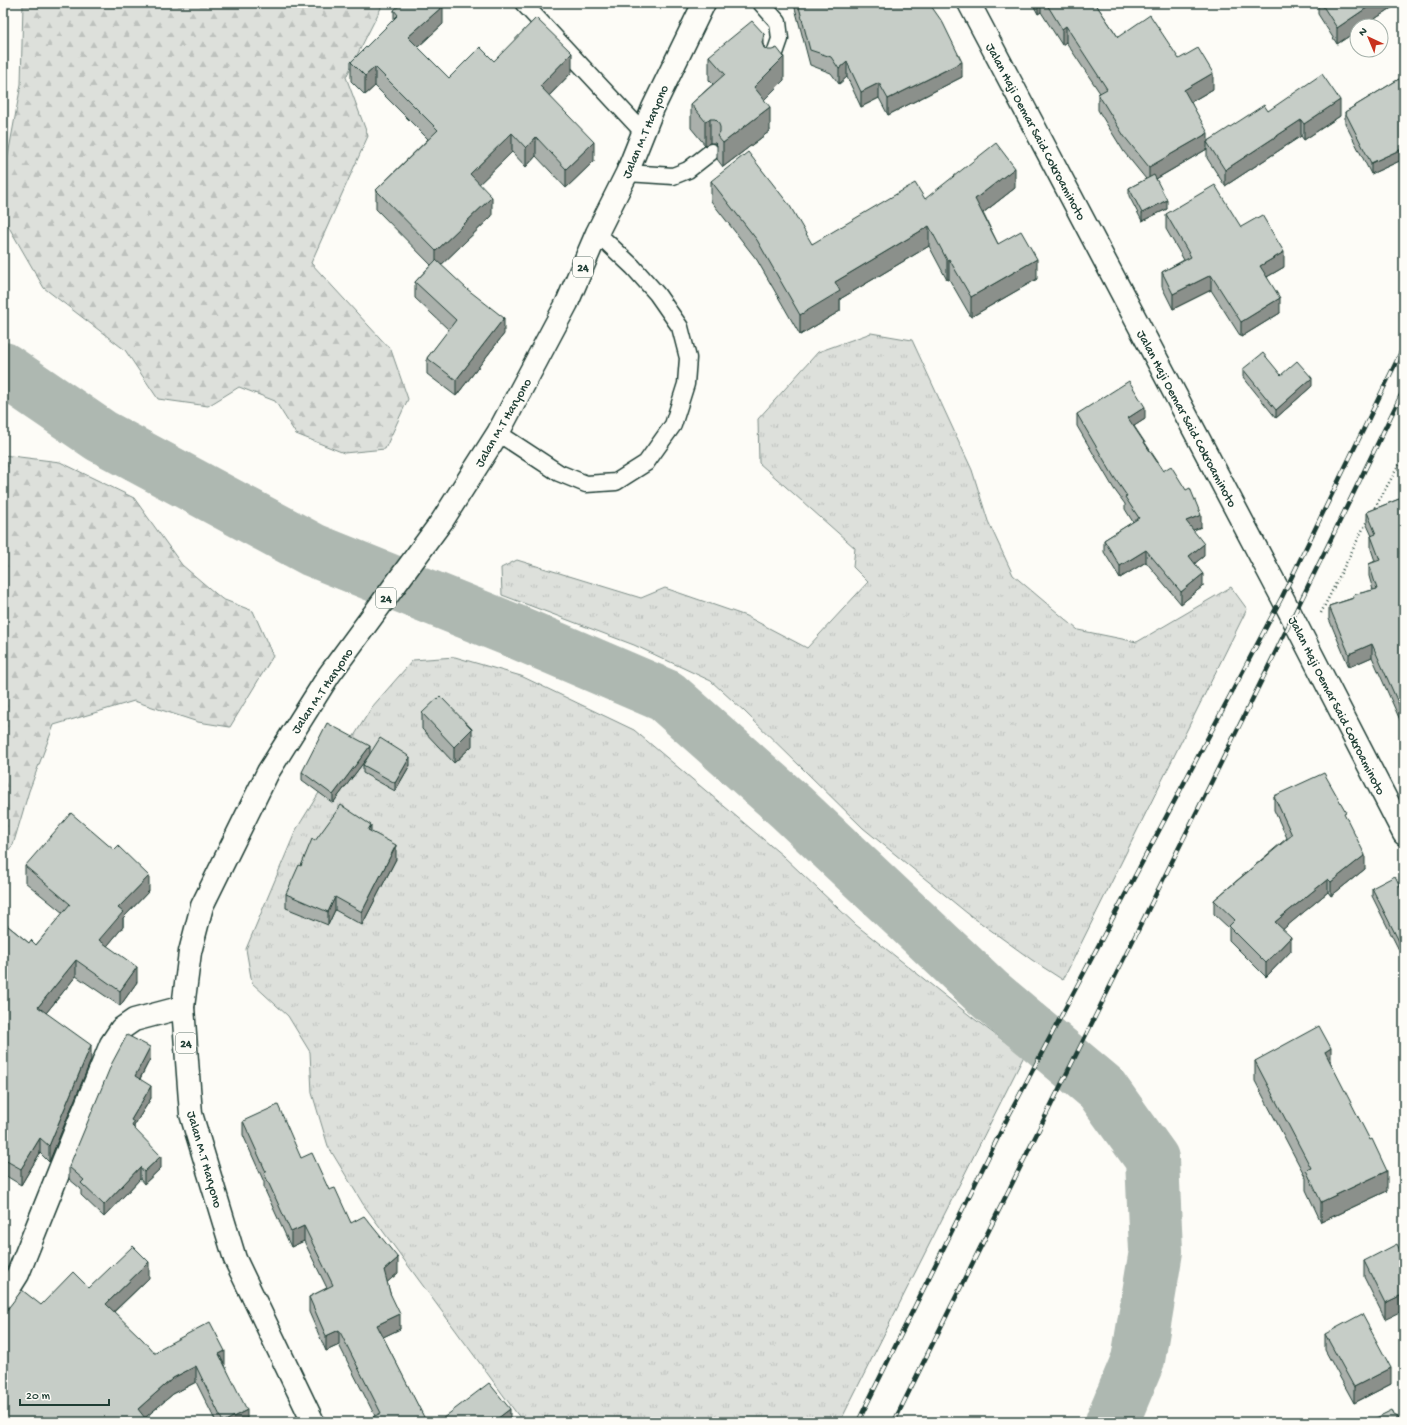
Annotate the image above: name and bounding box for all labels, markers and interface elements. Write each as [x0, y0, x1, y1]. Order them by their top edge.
north arrow [1349, 18, 1389, 58]
text: N [1357, 25, 1370, 39]
street label: Jalan Haji Oemar Said Cokroaminoto [982, 41, 1088, 223]
street label: Jalan M.T Haryono [620, 83, 673, 181]
road number: 24 [573, 257, 593, 277]
street label: Jalan Haji Oemar Said Cokroaminoto [1133, 328, 1239, 510]
street label: Jalan M.T Haryono [473, 376, 536, 470]
road number: 24 [376, 588, 396, 608]
street label: Jalan Haji Oemar Said Cokroaminoto [1284, 614, 1388, 798]
street label: Jalan M.T Haryono [289, 646, 357, 737]
road number: 24 [176, 1033, 196, 1053]
street label: Jalan M.T Haryono [183, 1110, 225, 1210]
scale bar [20, 1381, 109, 1407]
text: 20 m [26, 1390, 51, 1404]

